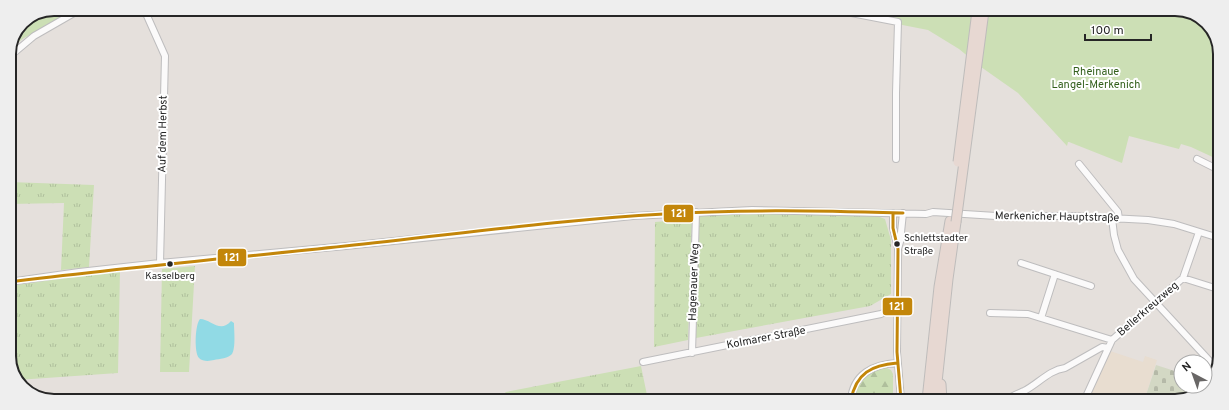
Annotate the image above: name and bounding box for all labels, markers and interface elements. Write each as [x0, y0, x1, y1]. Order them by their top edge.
scale bar [1085, 16, 1151, 42]
text: 100 m [1091, 23, 1124, 39]
park label: Rheinaue Langel-Merkenich [1052, 65, 1140, 92]
street label: Auf dem Herbst [155, 95, 171, 173]
line badge: 121 [663, 204, 694, 223]
text: 121 [671, 207, 687, 221]
street label: Merkenicher Hauptstraße [995, 209, 1119, 225]
place label: Schlettstadter Straße [904, 232, 968, 258]
marker: Schlettstadter Straße [892, 239, 902, 249]
street label: Hagenauer Weg [686, 243, 702, 321]
line badge: 121 [217, 248, 247, 267]
text: 121 [224, 251, 240, 265]
marker: Kasselberg [165, 259, 175, 269]
place label: Kasselberg [145, 270, 195, 283]
street label: Bellerkreuzweg [1114, 279, 1182, 339]
line badge: 121 [882, 297, 913, 316]
text: 121 [889, 300, 905, 314]
street label: Kolmarer Straße [725, 323, 807, 353]
north arrow [1173, 354, 1213, 394]
text: N [1180, 359, 1195, 375]

